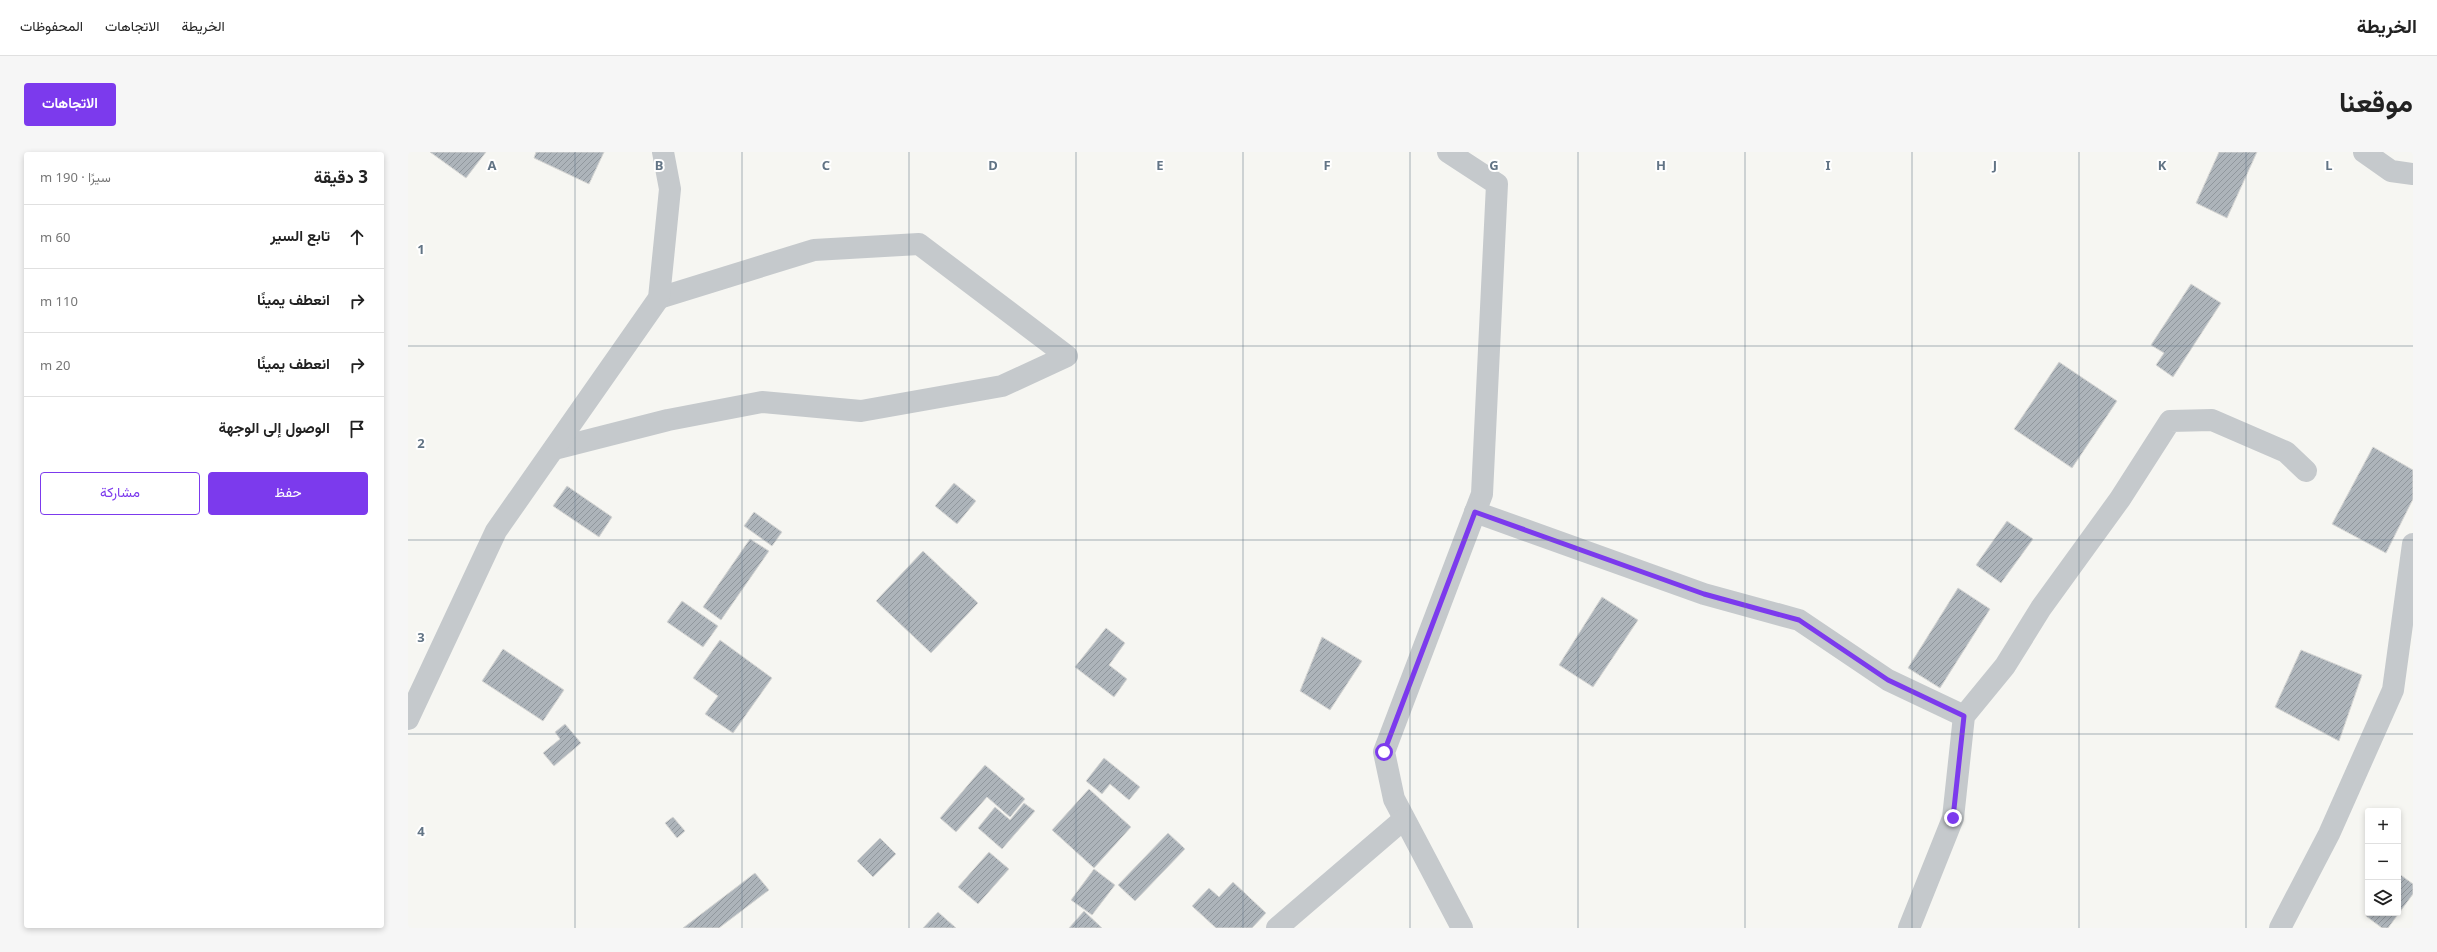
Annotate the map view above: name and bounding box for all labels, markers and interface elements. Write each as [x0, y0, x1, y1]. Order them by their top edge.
text: الخريطة [2357, 13, 2417, 39]
text: المحفوظات [20, 16, 83, 35]
text: الاتجاهات [105, 16, 159, 35]
text: الخريطة [181, 16, 225, 35]
text: موقعنا [2339, 82, 2413, 120]
button: الاتجاهات [24, 83, 116, 126]
text: A [488, 156, 497, 174]
text: B [655, 156, 663, 174]
text: C [822, 156, 830, 174]
text: D [988, 156, 998, 174]
text: E [1156, 156, 1164, 174]
text: F [1323, 156, 1331, 174]
text: G [1489, 156, 1499, 174]
text: H [1656, 156, 1666, 174]
text: I [1825, 156, 1831, 174]
text: J [1992, 156, 1997, 174]
text: K [2158, 156, 2167, 174]
text: L [2325, 156, 2333, 174]
text: 3 دقيقة [314, 165, 368, 188]
text: سيرًا · 190 m [40, 168, 111, 186]
text: تابع السير [270, 225, 330, 245]
icon: ahead [346, 226, 368, 248]
text: 60 m [40, 228, 70, 246]
text: 1 [417, 240, 425, 258]
text: انعطف يمينًا [257, 289, 330, 309]
icon: right [346, 290, 368, 312]
text: 110 m [40, 292, 78, 310]
text: انعطف يمينًا [257, 353, 330, 373]
icon: right [346, 354, 368, 376]
text: 20 m [40, 356, 70, 374]
text: الوصول إلى الوجهة [219, 417, 330, 437]
icon: arrive [346, 418, 368, 440]
text: 2 [417, 434, 425, 452]
button: مشاركة [40, 472, 200, 515]
button: حفظ [208, 472, 368, 515]
text: 3 [417, 628, 425, 646]
route start [1375, 743, 1393, 761]
map controls [2365, 808, 2401, 916]
button: + [2365, 808, 2401, 844]
route end [1944, 809, 1962, 827]
text: 4 [417, 822, 425, 840]
button: − [2365, 844, 2401, 880]
button: layers [2365, 880, 2401, 916]

